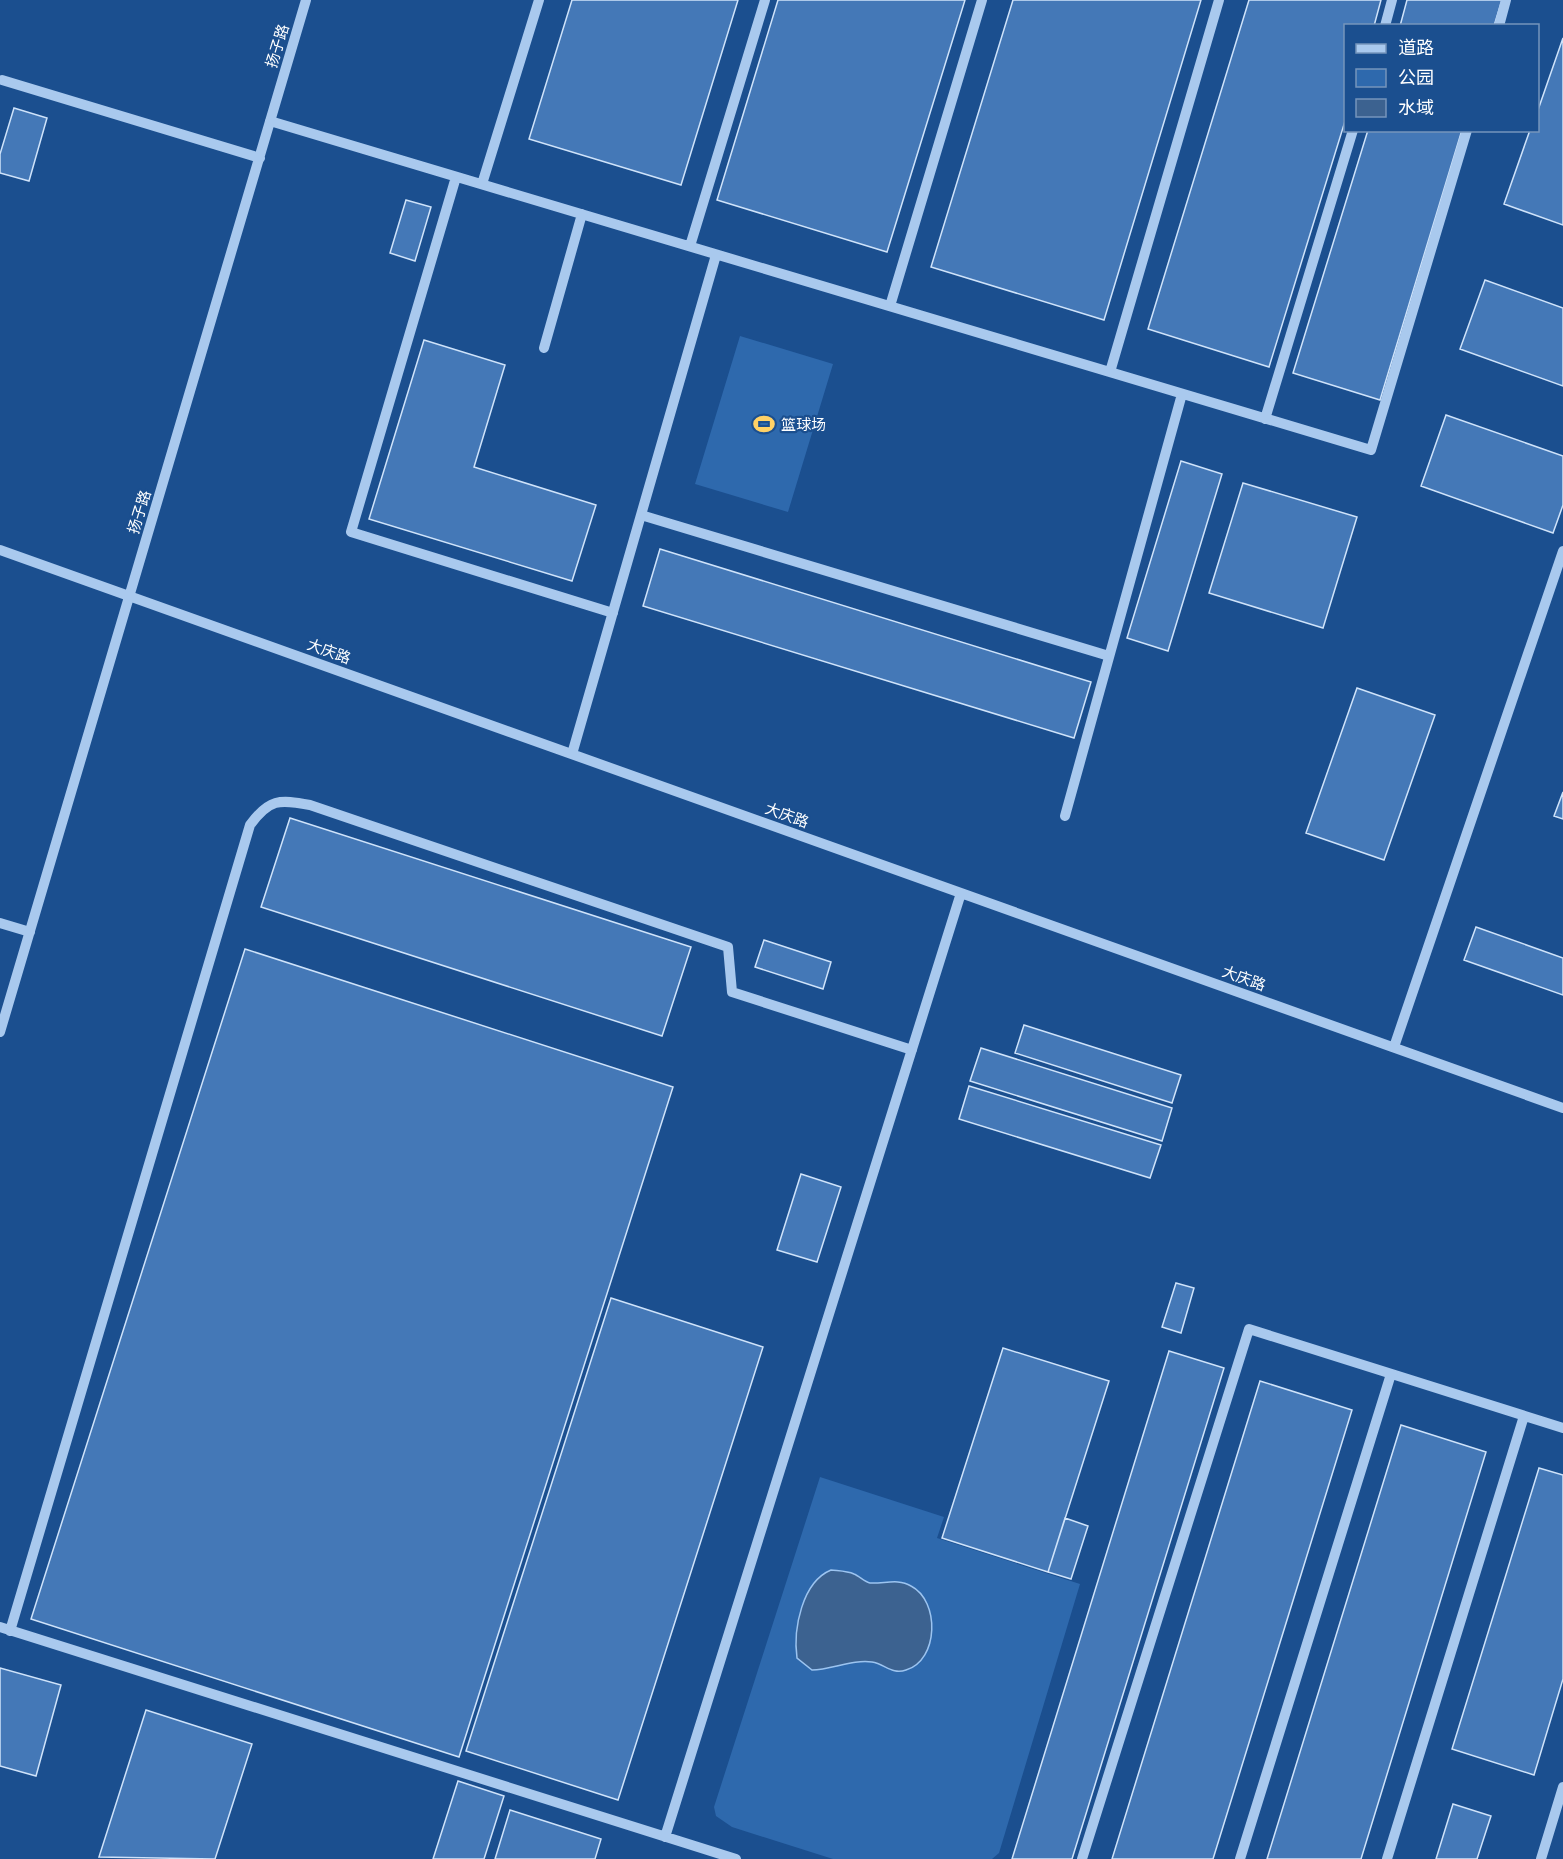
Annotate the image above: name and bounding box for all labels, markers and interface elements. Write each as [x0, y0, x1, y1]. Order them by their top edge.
street label: 扬子路 [260, 21, 294, 71]
legend [1344, 24, 1539, 132]
text: 道路 [1398, 35, 1434, 59]
text: 公园 [1398, 65, 1434, 89]
text: 水域 [1398, 95, 1434, 119]
sports icon: 篮球场 [752, 412, 776, 436]
place label: 篮球场 [781, 414, 826, 435]
street label: 扬子路 [122, 487, 156, 537]
street label: 大庆路 [304, 633, 354, 669]
street label: 大庆路 [762, 797, 812, 833]
street label: 大庆路 [1219, 960, 1269, 996]

